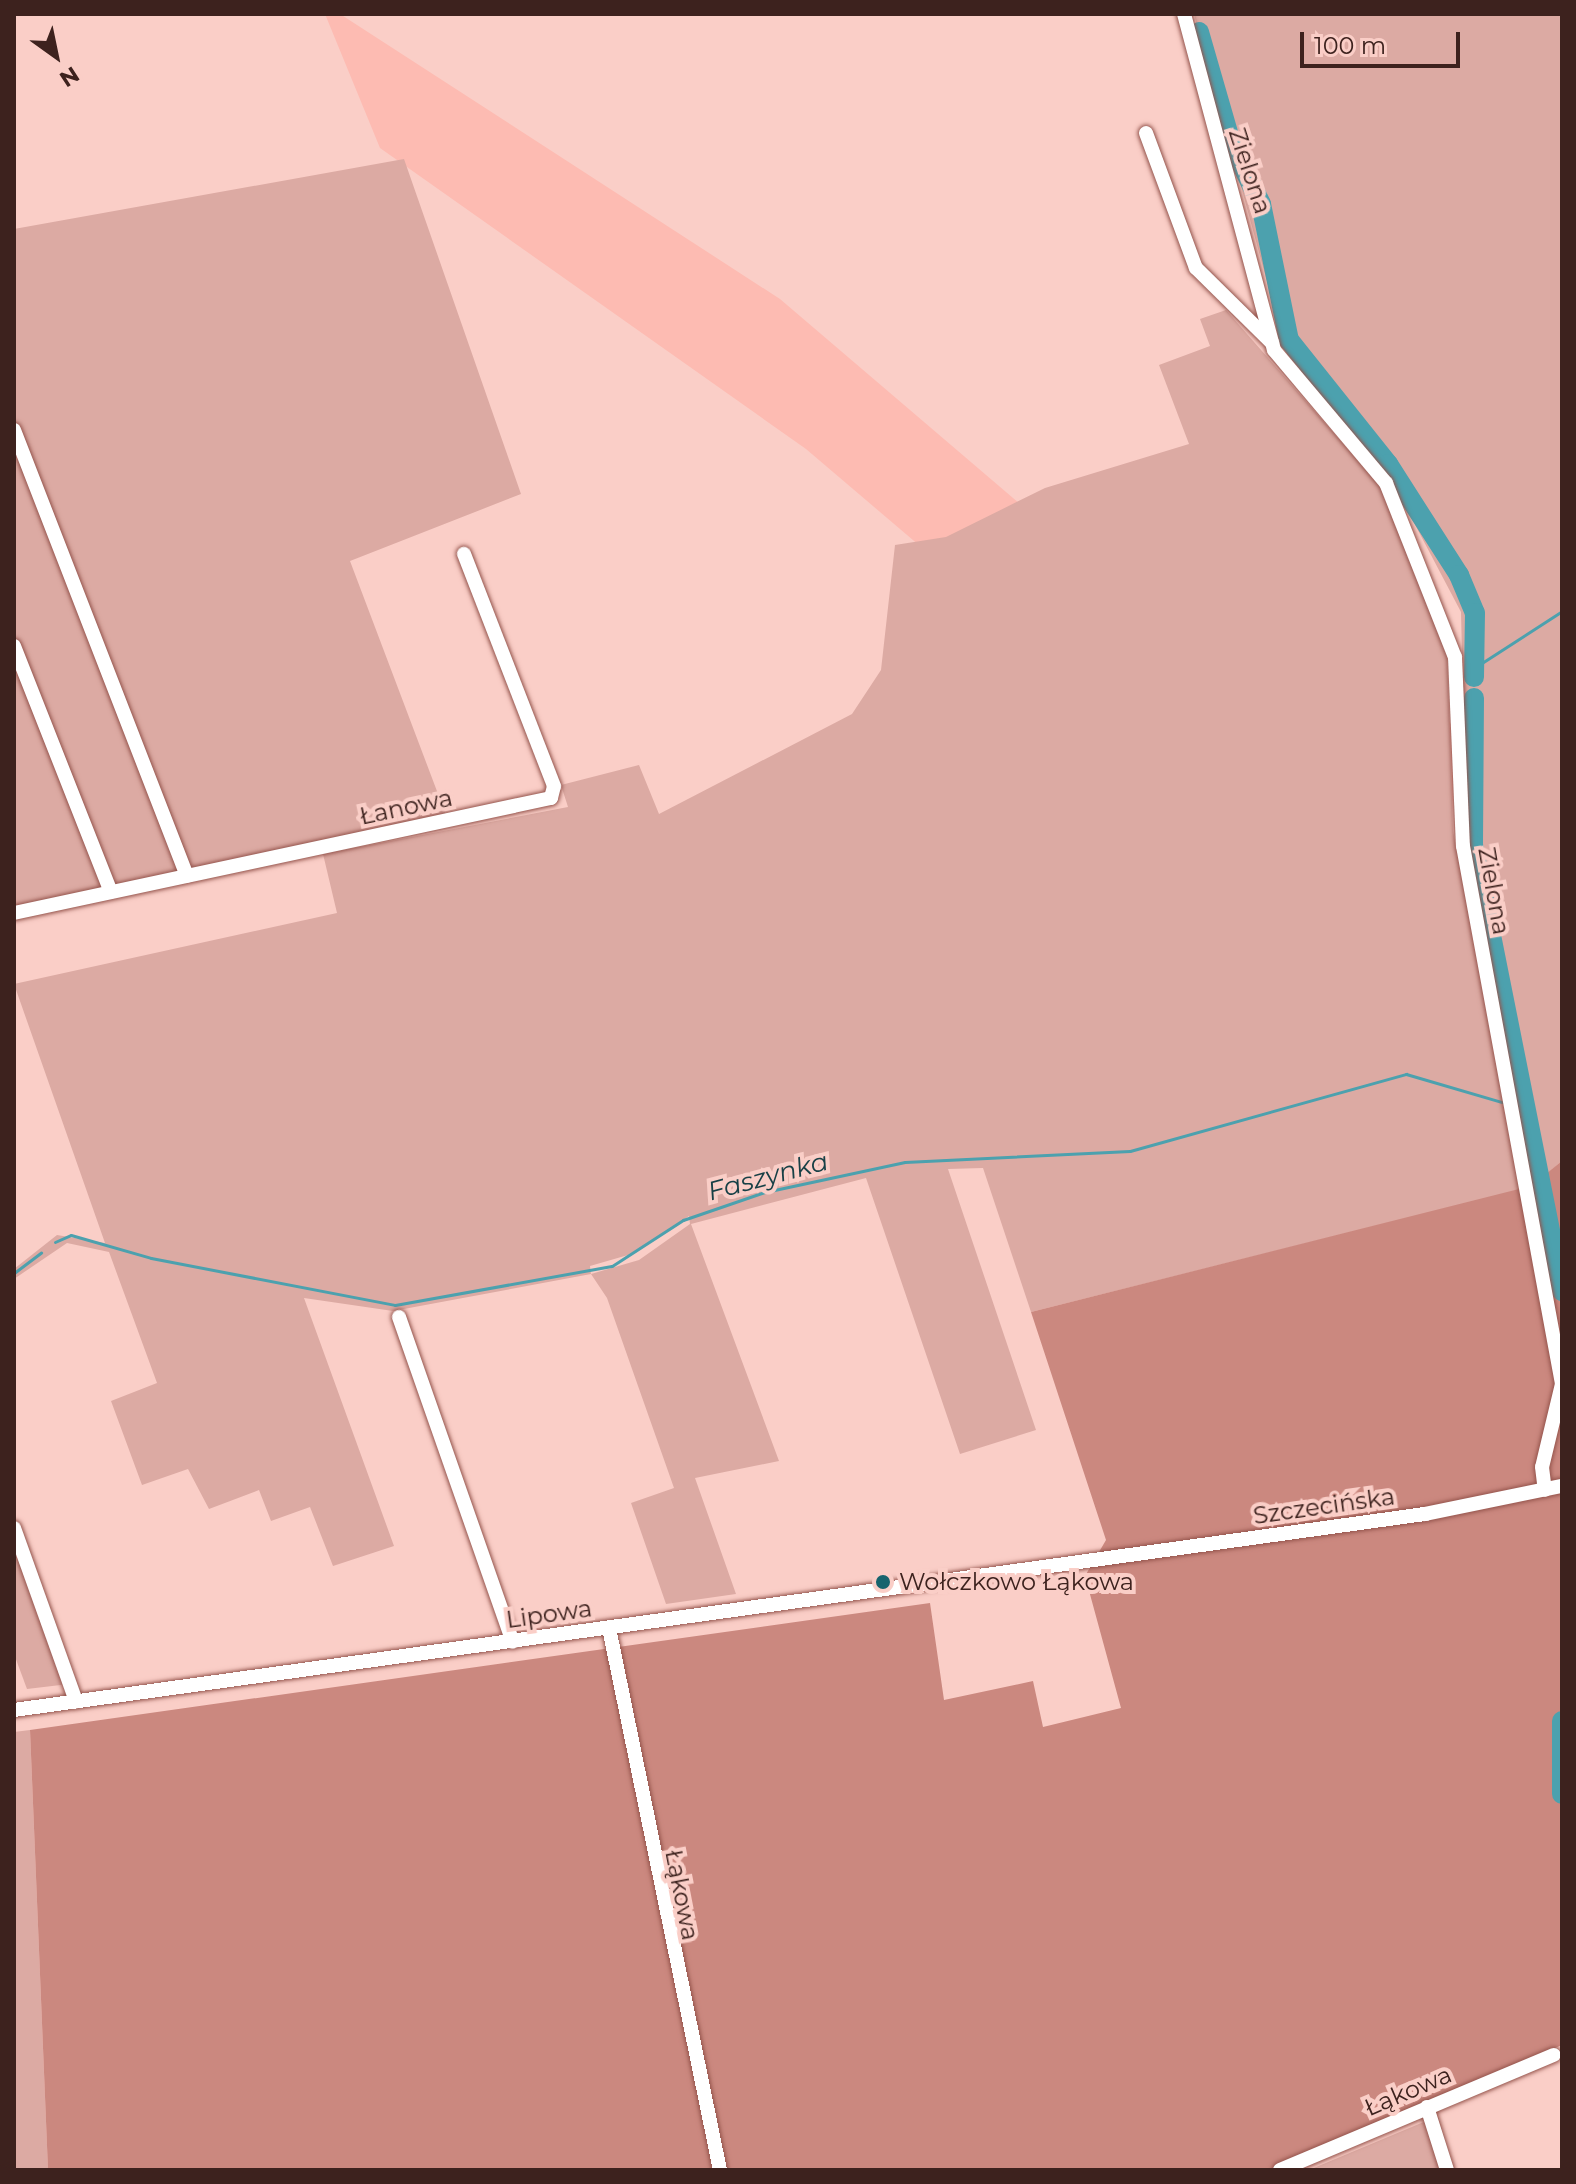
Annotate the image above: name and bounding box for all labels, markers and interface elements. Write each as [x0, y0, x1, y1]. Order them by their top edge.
north arrow [16, 16, 96, 96]
scale bar [1304, 16, 1464, 66]
text: 100 m [1314, 31, 1386, 60]
text: N [55, 60, 84, 93]
street label: Zielona [1223, 124, 1277, 218]
street label: Łanowa [357, 783, 455, 831]
street label: Zielona [1472, 845, 1516, 937]
water label: Faszynka [704, 1146, 832, 1208]
street label: Szczecińska [1251, 1482, 1397, 1530]
place label: Wołczkowo Łąkowa [899, 1568, 1134, 1596]
marker: Wołczkowo Łąkowa [874, 1573, 892, 1591]
street label: Lipowa [504, 1594, 594, 1634]
street label: Łąkowa [659, 1847, 705, 1943]
street label: Łąkowa [1360, 2060, 1456, 2122]

